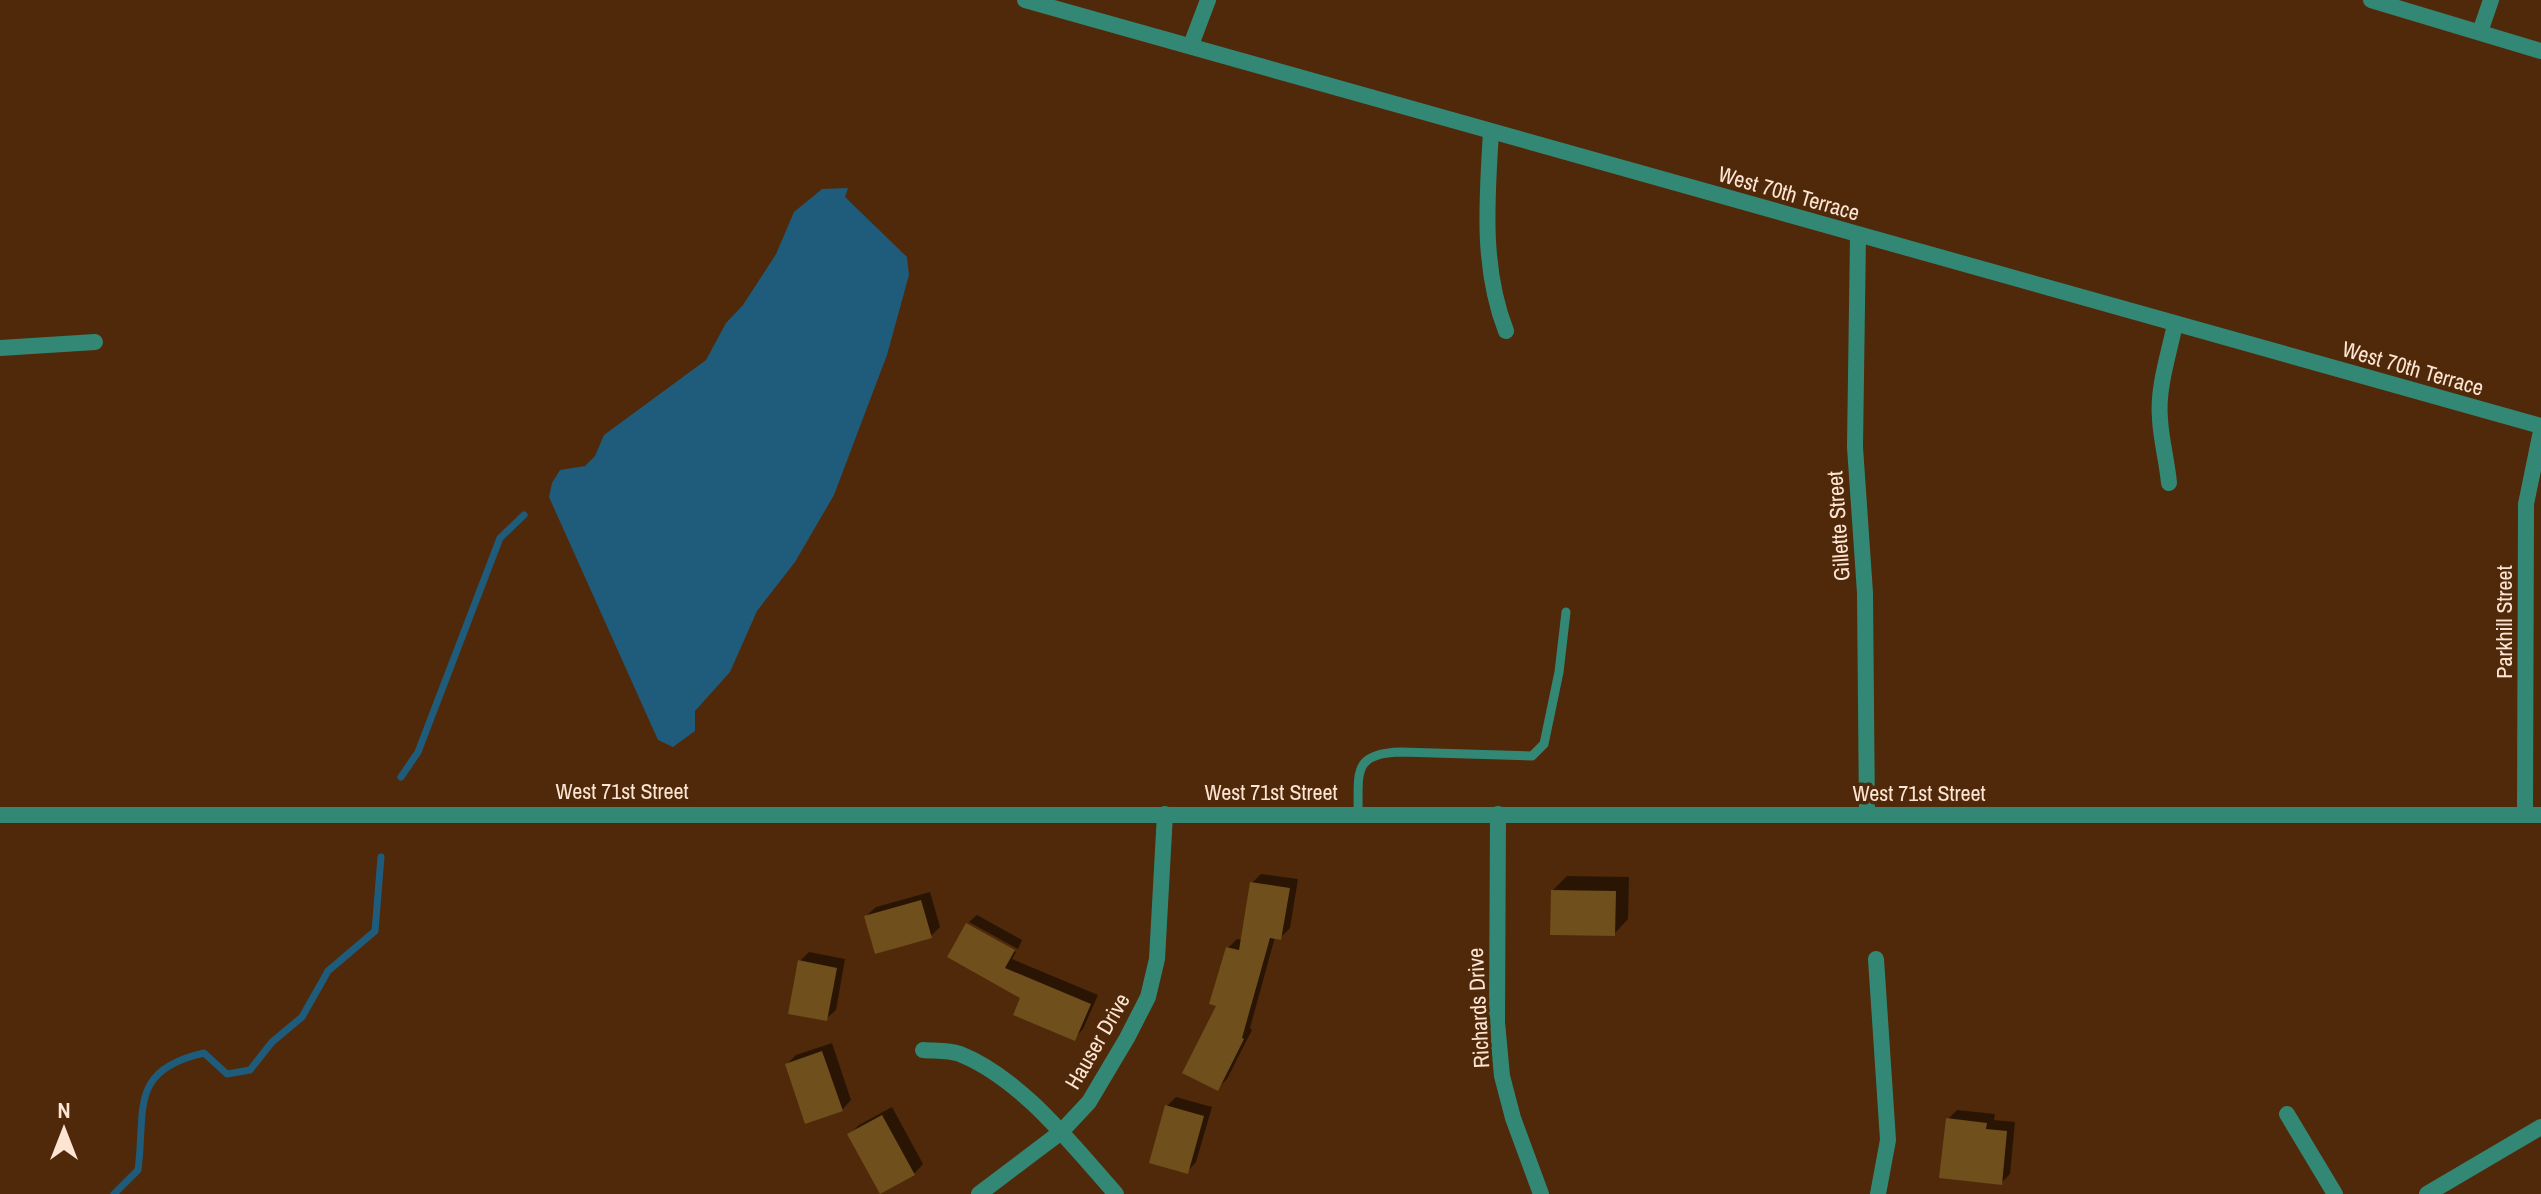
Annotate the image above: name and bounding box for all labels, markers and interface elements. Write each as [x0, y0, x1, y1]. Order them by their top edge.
street label: West 70th Terrace [1715, 158, 1863, 228]
street label: West 70th Terrace [2339, 333, 2487, 403]
street label: Gillette Street [1819, 470, 1857, 582]
street label: Parkhill Street [2489, 565, 2519, 679]
street label: West 71st Street [555, 776, 689, 806]
street label: West 71st Street [1204, 777, 1338, 807]
street label: West 71st Street [1852, 778, 1986, 808]
street label: Richards Drive [1460, 947, 1496, 1069]
street label: Hauser Drive [1057, 987, 1137, 1095]
north arrow [24, 1090, 104, 1170]
text: N [57, 1095, 71, 1125]

